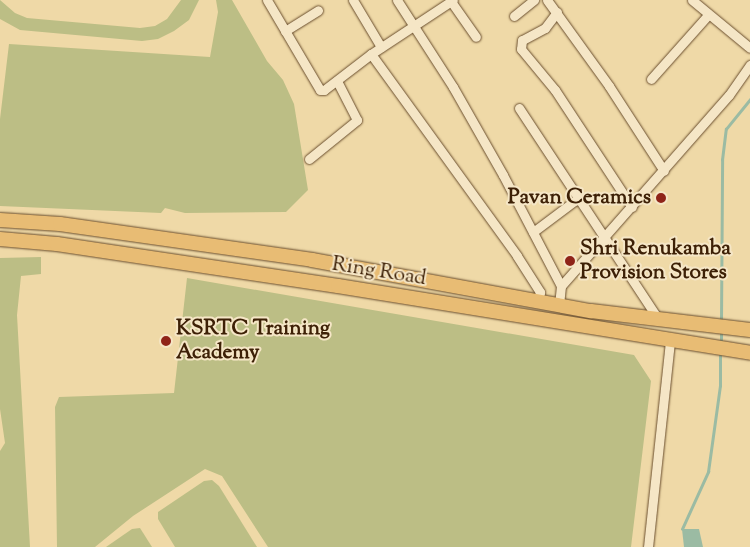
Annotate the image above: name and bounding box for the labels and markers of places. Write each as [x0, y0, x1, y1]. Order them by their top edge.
place label: Pavan Ceramics [508, 185, 651, 211]
marker: Pavan Ceramics [655, 192, 667, 204]
place label: Shri Renukamba Provision Stores [580, 236, 731, 286]
marker: Shri Renukamba Provision Stores [564, 255, 576, 267]
place label: KSRTC Training Academy [176, 316, 330, 366]
marker: KSRTC Training Academy [160, 335, 172, 347]

